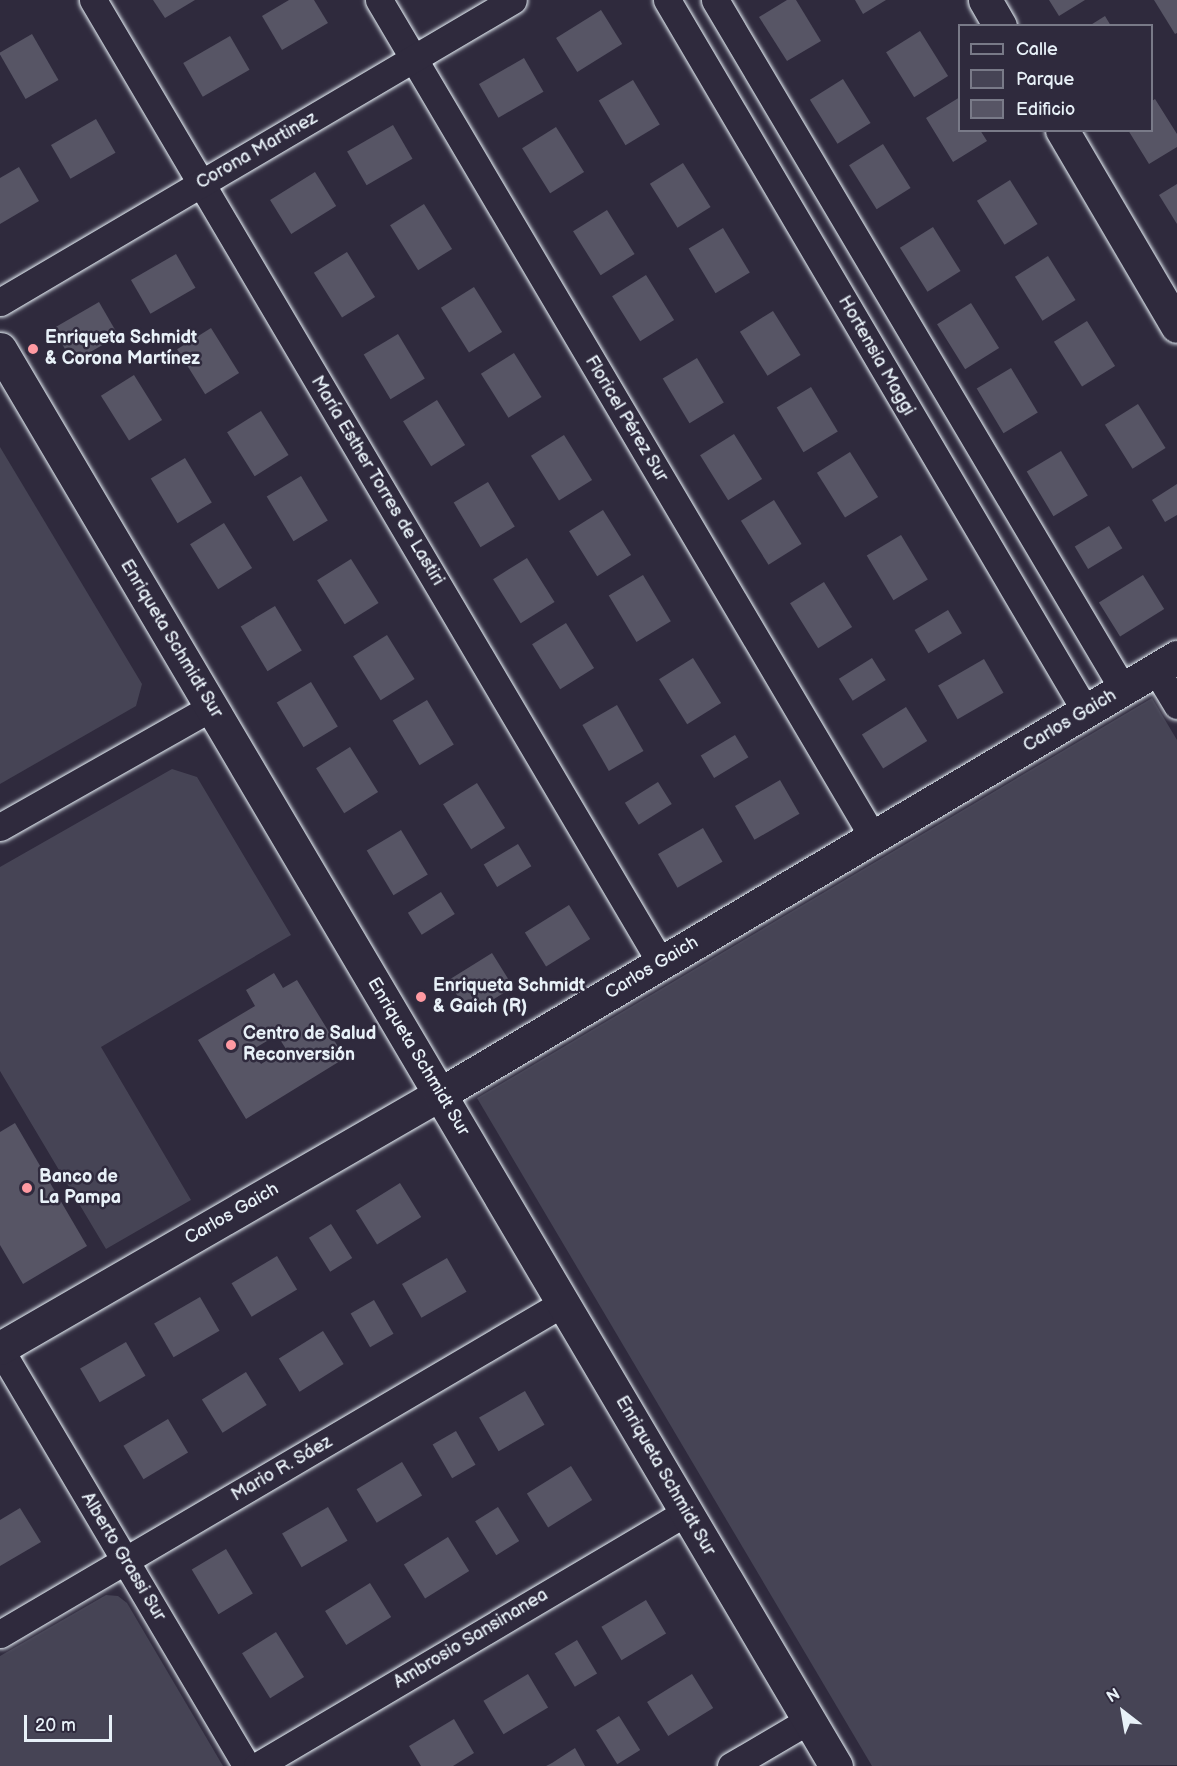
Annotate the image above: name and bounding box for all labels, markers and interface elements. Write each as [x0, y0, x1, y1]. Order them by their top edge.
legend [958, 24, 1153, 132]
text: Calle [1016, 39, 1058, 60]
text: Parque [1016, 69, 1074, 90]
text: Edificio [1016, 99, 1075, 120]
street label: Corona Martinez [193, 108, 321, 194]
street label: Hortensia Maggi [833, 292, 919, 420]
place label: Enriqueta Schmidt & Corona Martínez [45, 328, 200, 370]
marker: Enriqueta Schmidt & Corona Martínez [26, 342, 40, 356]
street label: Floricel Pérez Sur [580, 352, 672, 486]
street label: María Esther Torres de Lastiri [306, 372, 448, 590]
street label: Enriqueta Schmidt Sur [115, 556, 227, 722]
street label: Carlos Gaich [1020, 685, 1120, 757]
street label: Carlos Gaich [602, 932, 702, 1004]
street label: Enriqueta Schmidt Sur [362, 974, 474, 1140]
place label: Enriqueta Schmidt & Gaich (R) [433, 976, 585, 1018]
marker: Enriqueta Schmidt & Gaich (R) [414, 990, 428, 1004]
place label: Centro de Salud Reconversión [243, 1024, 376, 1066]
marker: Centro de Salud Reconversión [224, 1038, 238, 1052]
place label: Banco de La Pampa [39, 1167, 121, 1210]
street label: Carlos Gaich [181, 1178, 283, 1250]
marker: Banco de La Pampa [20, 1181, 34, 1195]
street label: Enriqueta Schmidt Sur [610, 1392, 720, 1560]
street label: Mario R. Sáez [228, 1431, 336, 1507]
street label: Alberto Grassi Sur [76, 1489, 170, 1625]
street label: Ambrosio Sansinanea [390, 1584, 552, 1694]
north arrow [1093, 1682, 1153, 1742]
text: N [1103, 1685, 1124, 1707]
scale bar [27, 1703, 116, 1741]
text: 20 m [35, 1715, 76, 1736]

